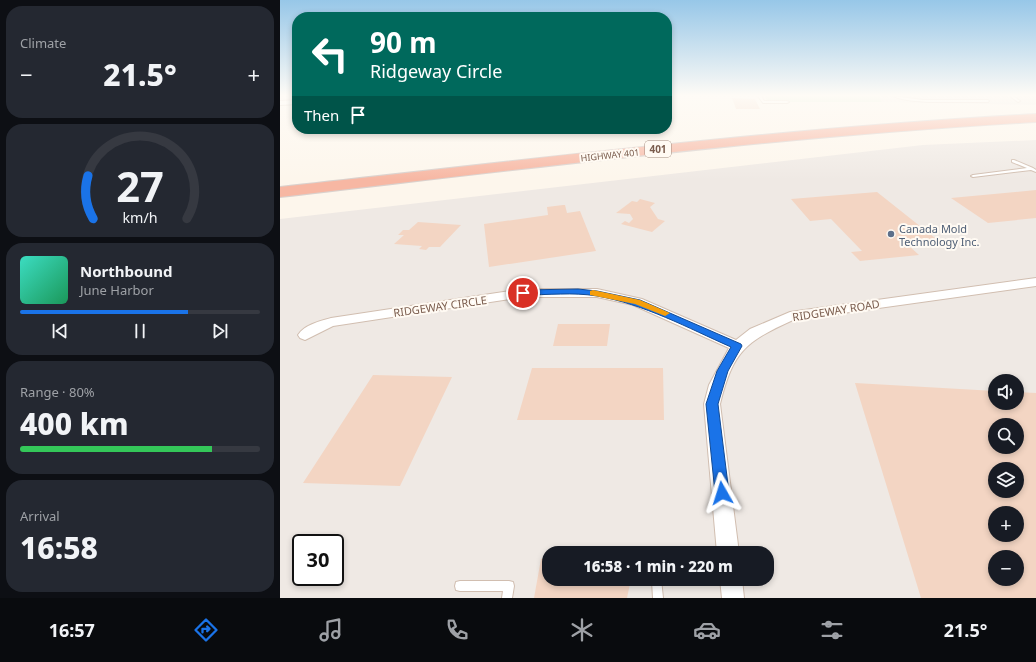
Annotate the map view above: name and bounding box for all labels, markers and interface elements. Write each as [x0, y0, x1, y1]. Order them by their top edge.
text: 90 m [370, 23, 437, 61]
icon: left [304, 28, 356, 80]
text: Climate [20, 34, 66, 52]
text: 21.5° [103, 54, 177, 95]
text: − [20, 59, 33, 89]
text: + [247, 59, 260, 89]
text: Ridgeway Circle [370, 59, 502, 83]
icon: arrive [347, 104, 369, 126]
text: Then [304, 105, 339, 125]
road number: 401 [645, 141, 671, 157]
street label: HIGHWAY 401 [580, 145, 640, 165]
text: 27 [116, 157, 164, 213]
text: km/h [122, 207, 158, 226]
place label: Canada Mold Technology Inc. [899, 221, 980, 249]
marker: Canada Mold Technology Inc. [886, 229, 896, 239]
text: Northbound [80, 261, 172, 281]
pin [506, 276, 540, 310]
text: June Harbor [80, 281, 154, 299]
icon: arrive [512, 282, 534, 304]
street label: RIDGEWAY CIRCLE [392, 292, 488, 320]
street label: RIDGEWAY ROAD [791, 296, 881, 324]
icon: previous [49, 320, 71, 342]
icon: pause [129, 320, 151, 342]
icon: next [209, 320, 231, 342]
map controls [988, 374, 1024, 586]
button: sound [988, 374, 1024, 410]
text: Range · 80% [20, 383, 95, 401]
text: 400 km [20, 403, 129, 444]
button: search [988, 418, 1024, 454]
button: layers [988, 462, 1024, 498]
position arrow [701, 472, 743, 514]
button: + [988, 506, 1024, 542]
text: Arrival [20, 507, 60, 525]
text: 16:58 [20, 527, 98, 568]
speed limit sign: 30 [292, 534, 344, 586]
button: − [988, 550, 1024, 586]
text: 16:58 · 1 min · 220 m [583, 556, 733, 576]
icon: directions [192, 616, 220, 644]
icon: music [317, 616, 345, 644]
icon: phone [443, 616, 471, 644]
icon: climate [568, 616, 596, 644]
icon: car [693, 616, 721, 644]
icon: filters [818, 616, 846, 644]
text: 16:57 [49, 618, 95, 642]
text: 21.5° [944, 618, 987, 642]

